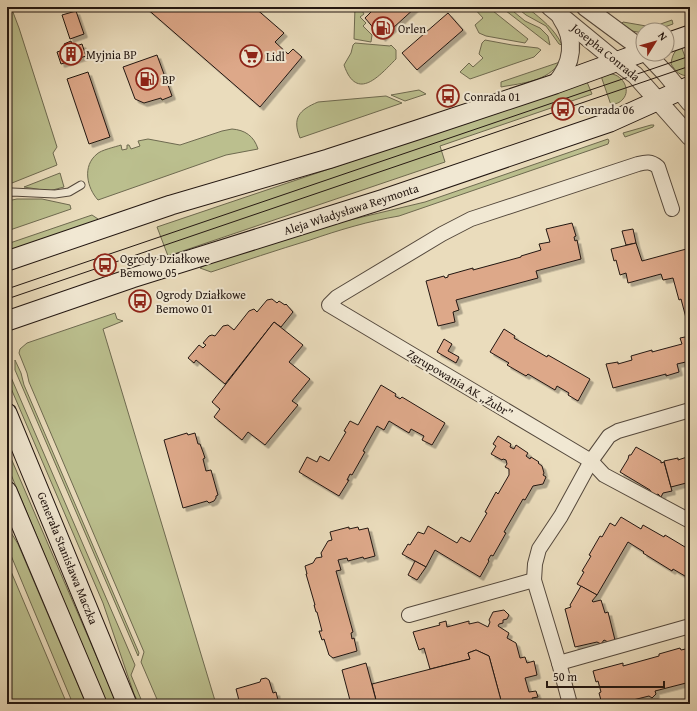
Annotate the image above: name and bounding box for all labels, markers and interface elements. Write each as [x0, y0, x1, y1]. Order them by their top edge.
fuel station icon: Orlen [370, 15, 396, 41]
street label: Josepha Conrada [567, 18, 644, 85]
place label: Orlen [398, 20, 426, 37]
north arrow [635, 22, 675, 62]
text: N [654, 28, 672, 44]
building icon: Myjnia BP [58, 41, 84, 67]
supermarket icon: Lidl [238, 43, 264, 69]
place label: Myjnia BP [86, 46, 137, 63]
place label: Lidl [266, 48, 286, 65]
fuel station icon: BP [134, 66, 160, 92]
place label: BP [162, 71, 175, 88]
bus stop icon: Conrada 01 [435, 83, 461, 109]
place label: Conrada 01 [464, 88, 520, 105]
bus stop icon: Conrada 06 [550, 96, 576, 122]
place label: Conrada 06 [578, 101, 634, 118]
street label: Aleja Władysława Reymonta [281, 179, 421, 239]
place label: Ogrody Działkowe Bemowo 05 [120, 250, 210, 281]
bus stop icon: Ogrody Działkowe Bemowo 05 [92, 252, 118, 278]
place label: Ogrody Działkowe Bemowo 01 [156, 286, 246, 317]
bus stop icon: Ogrody Działkowe Bemowo 01 [127, 288, 153, 314]
street label: Zgrupowania AK „Żubr” [404, 345, 516, 421]
street label: Generała Stanisława Maczka [34, 489, 103, 627]
scale bar [547, 663, 664, 689]
text: 50 m [553, 668, 577, 685]

